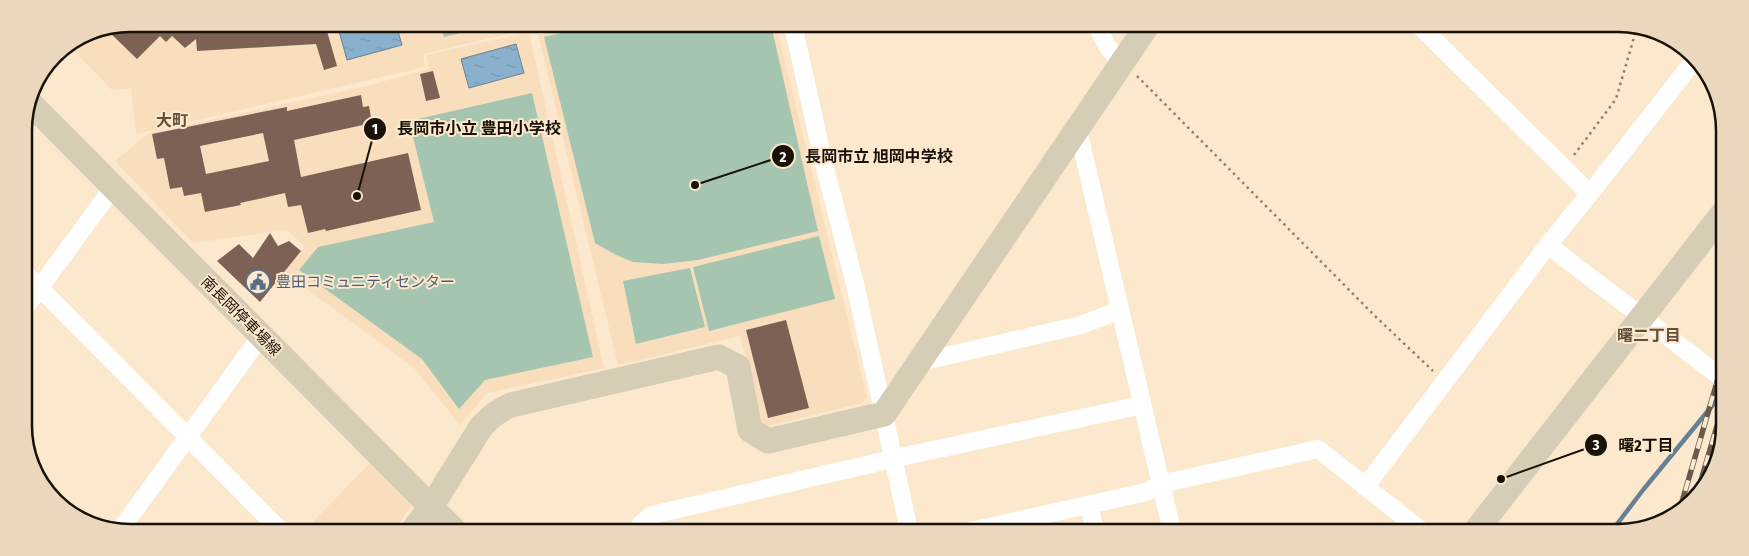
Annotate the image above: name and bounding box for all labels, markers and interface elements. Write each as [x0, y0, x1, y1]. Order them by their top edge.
district label: 大町 [156, 111, 188, 130]
callout: 長岡市小立 豊田小学校 [363, 113, 571, 144]
text: 長岡市小立 豊田小学校 [397, 119, 561, 138]
text: 1 [372, 120, 378, 138]
callout: 長岡市立 旭岡中学校 [770, 141, 963, 172]
text: 長岡市立 旭岡中学校 [805, 147, 953, 166]
text: 2 [779, 148, 787, 166]
public building icon: 豊田コミュニティセンター [245, 269, 271, 295]
street label: 南長岡停車場線 [198, 273, 284, 359]
place label: 豊田コミュニティセンター [276, 273, 455, 291]
district label: 曙二丁目 [1617, 326, 1681, 345]
callout: 曙2丁目 [1584, 430, 1684, 461]
text: 3 [1591, 436, 1600, 454]
text: 曙2丁目 [1618, 436, 1674, 455]

